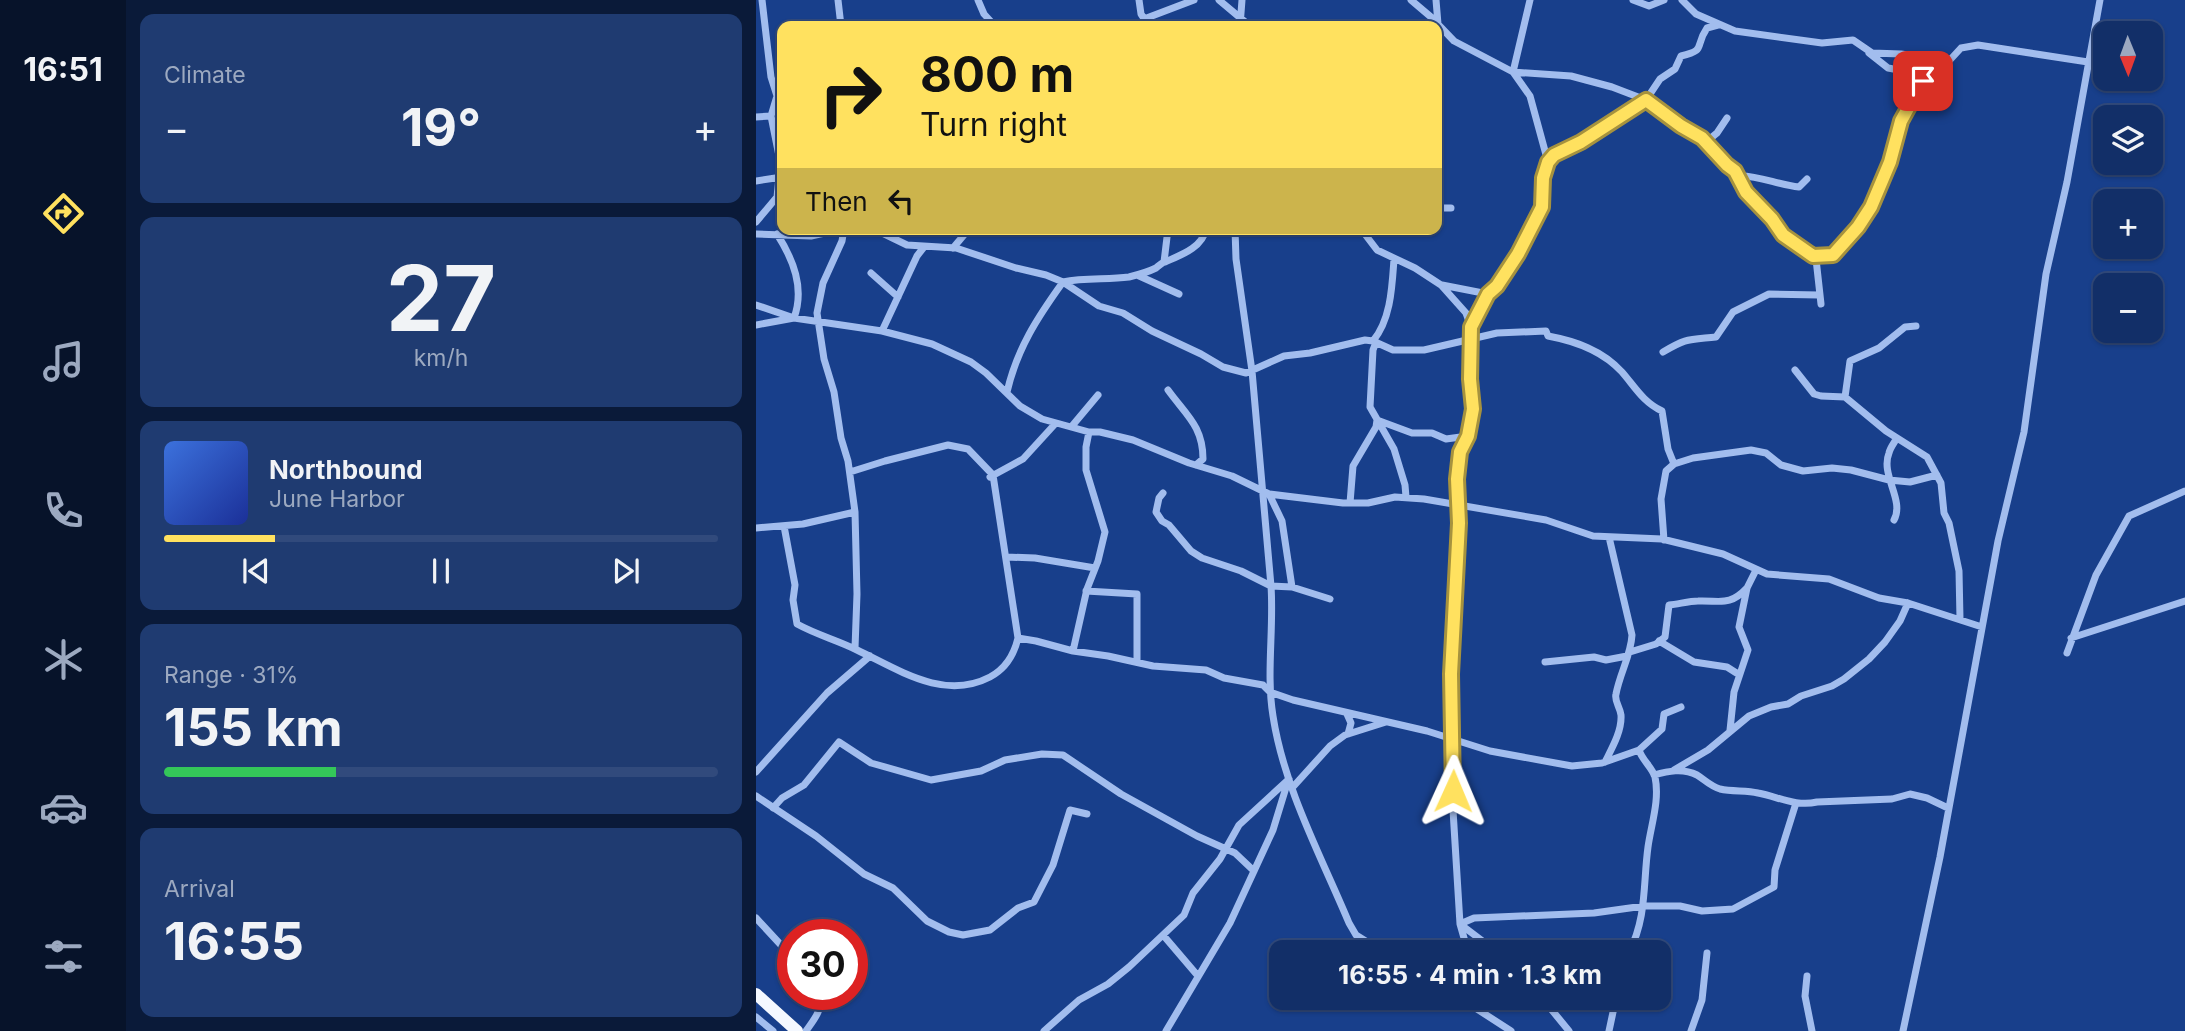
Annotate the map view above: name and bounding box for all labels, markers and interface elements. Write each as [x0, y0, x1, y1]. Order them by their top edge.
north arrow [2093, 21, 2163, 91]
map controls [2093, 21, 2163, 343]
text: 800 m [920, 45, 1074, 104]
icon: right [805, 49, 896, 140]
text: 16:51 [23, 50, 103, 89]
pin [1893, 51, 1953, 111]
text: Climate [164, 61, 246, 89]
icon: arrive [1904, 62, 1942, 100]
text: 19° [401, 96, 481, 159]
text: − [164, 105, 189, 151]
text: + [693, 105, 718, 151]
text: Turn right [920, 105, 1067, 144]
button: layers [2093, 105, 2163, 175]
icon: left [882, 182, 920, 220]
text: Then [805, 186, 868, 217]
icon: directions [39, 189, 88, 238]
button: + [2093, 189, 2163, 259]
text: 27 [386, 243, 496, 353]
button: − [2093, 273, 2163, 343]
icon: music [39, 337, 88, 386]
text: km/h [414, 344, 468, 372]
text: Northbound [269, 454, 423, 485]
text: June Harbor [269, 485, 405, 513]
icon: phone [39, 486, 88, 535]
icon: previous [237, 552, 275, 590]
icon: pause [422, 552, 460, 590]
icon: next [607, 552, 645, 590]
icon: climate [39, 635, 88, 684]
text: Range · 31% [164, 661, 298, 689]
text: 155 km [164, 696, 343, 759]
position arrow [1416, 754, 1490, 828]
icon: car [39, 783, 88, 832]
text: Arrival [164, 875, 235, 903]
text: 16:55 [164, 910, 304, 973]
speed limit sign: 30 [777, 919, 868, 1010]
icon: filters [39, 932, 88, 981]
text: 16:55 · 4 min · 1.3 km [1338, 959, 1602, 990]

